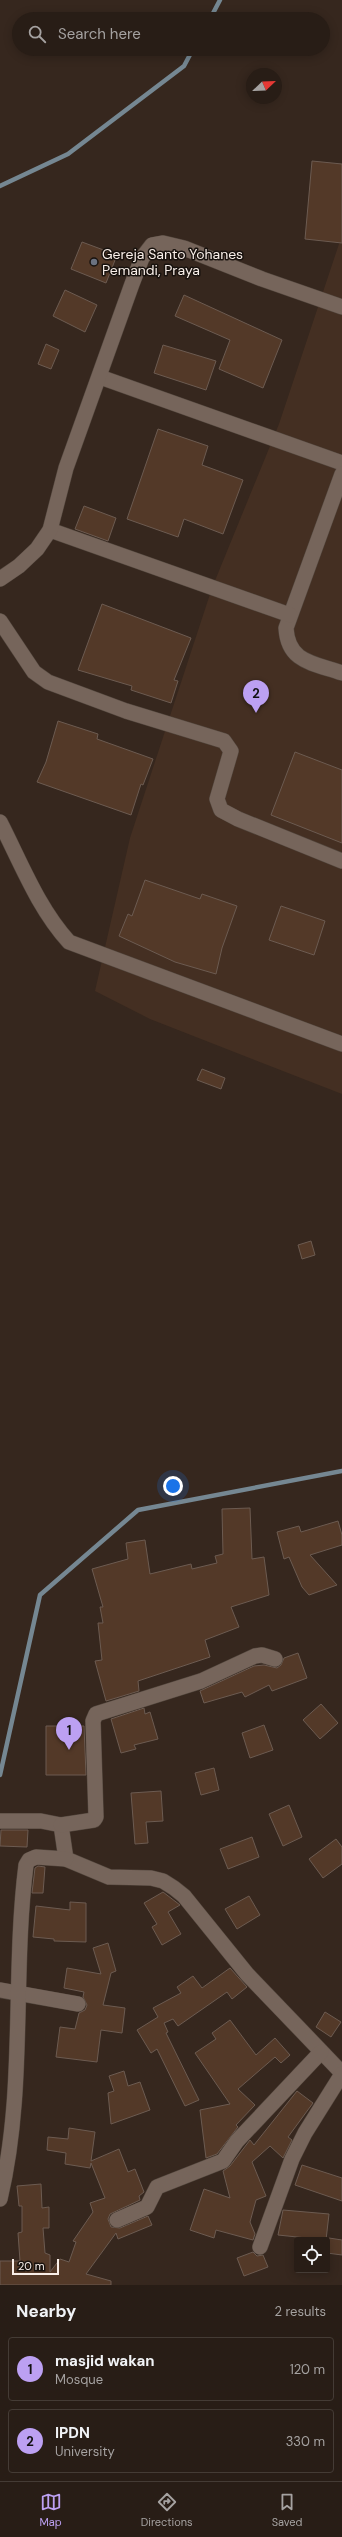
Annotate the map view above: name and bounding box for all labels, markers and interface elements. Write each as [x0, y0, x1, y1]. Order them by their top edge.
search box [12, 12, 330, 56]
icon: search [26, 23, 48, 45]
text: Search here [58, 24, 141, 44]
north arrow [246, 68, 282, 104]
place label: Gereja Santo Yohanes Pemandi, Praya [102, 245, 243, 279]
marker: Gereja Santo Yohanes Pemandi, Praya [89, 257, 99, 267]
pin: 2 [243, 680, 269, 713]
your location [163, 1476, 183, 1496]
pin: 1 [56, 1717, 82, 1750]
map controls [294, 2237, 330, 2273]
button: locate [294, 2237, 330, 2273]
scale bar [12, 2257, 59, 2276]
text: 20 m [18, 2259, 44, 2273]
text: Nearby [16, 2300, 76, 2322]
text: 2 results [275, 2303, 326, 2320]
text: masjid wakan [55, 2351, 155, 2371]
text: 1 [28, 2361, 32, 2378]
text: 120 m [290, 2361, 325, 2378]
text: Mosque [55, 2371, 103, 2388]
text: IPDN [55, 2423, 90, 2443]
text: 2 [26, 2433, 34, 2450]
text: 330 m [286, 2433, 325, 2450]
text: University [55, 2443, 115, 2460]
tab: Map [40, 2491, 62, 2529]
tab: Directions [141, 2491, 193, 2529]
tab: Saved [272, 2491, 302, 2529]

